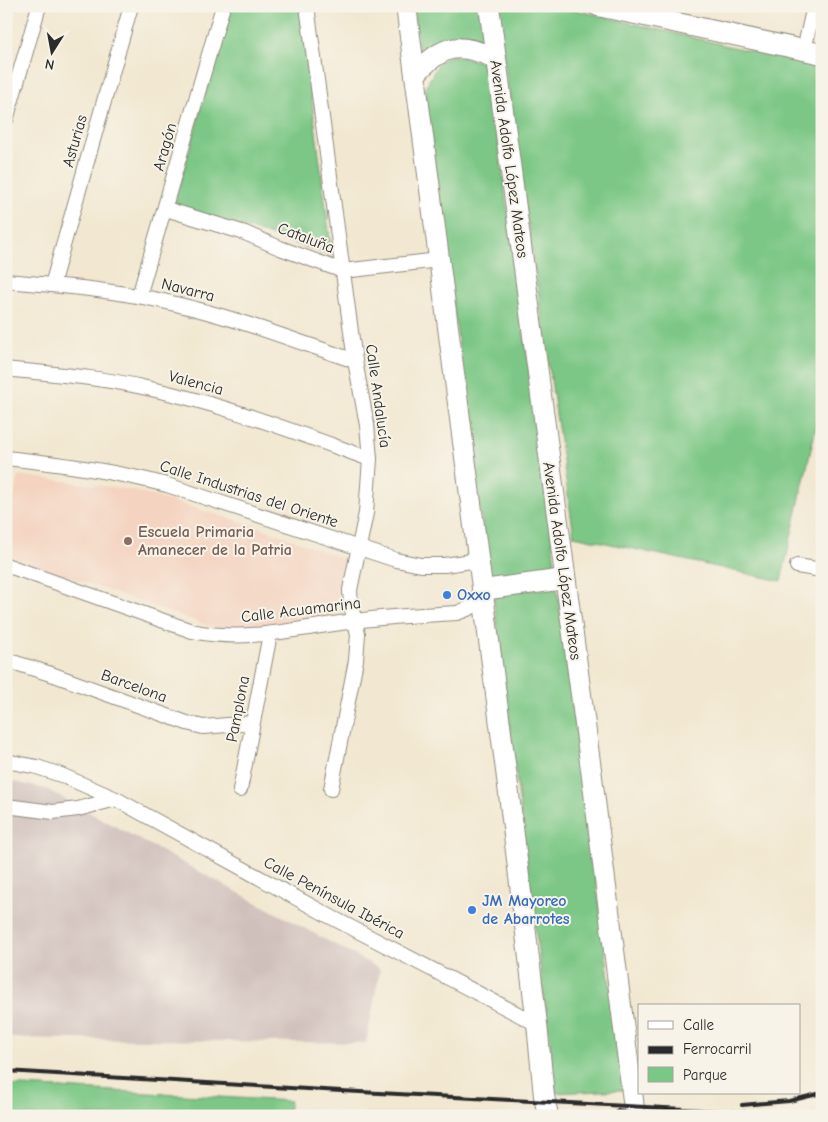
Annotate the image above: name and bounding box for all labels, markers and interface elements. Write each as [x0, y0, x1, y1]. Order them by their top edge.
north arrow [28, 28, 78, 78]
text: N [44, 55, 56, 73]
street label: Avenida Adolfo López Mateos [486, 59, 532, 259]
street label: Asturias [59, 112, 91, 169]
street label: Aragón [150, 121, 180, 173]
street label: Cataluña [275, 219, 337, 257]
street label: Navarra [160, 275, 216, 305]
street label: Calle Andalucía [362, 343, 394, 449]
street label: Valencia [167, 367, 225, 399]
street label: Calle Industrias del Oriente [158, 457, 340, 531]
street label: Avenida Adolfo López Mateos [539, 461, 585, 661]
place label: Escuela Primaria Amanecer de la Patria [138, 523, 292, 559]
marker: Escuela Primaria Amanecer de la Patria [122, 535, 134, 547]
place label: Oxxo [457, 586, 491, 604]
marker: Oxxo [441, 589, 453, 601]
street label: Calle Acuamarina [240, 594, 362, 626]
street label: Barcelona [99, 666, 169, 706]
street label: Pamplona [223, 674, 253, 744]
street label: Calle Península Ibérica [261, 853, 407, 943]
place label: JM Mayoreo de Abarrotes [482, 892, 570, 928]
marker: JM Mayoreo de Abarrotes [466, 904, 478, 916]
legend [638, 1004, 800, 1094]
text: Calle [683, 1016, 715, 1034]
text: Ferrocarril [683, 1040, 751, 1058]
text: Parque [683, 1066, 728, 1084]

